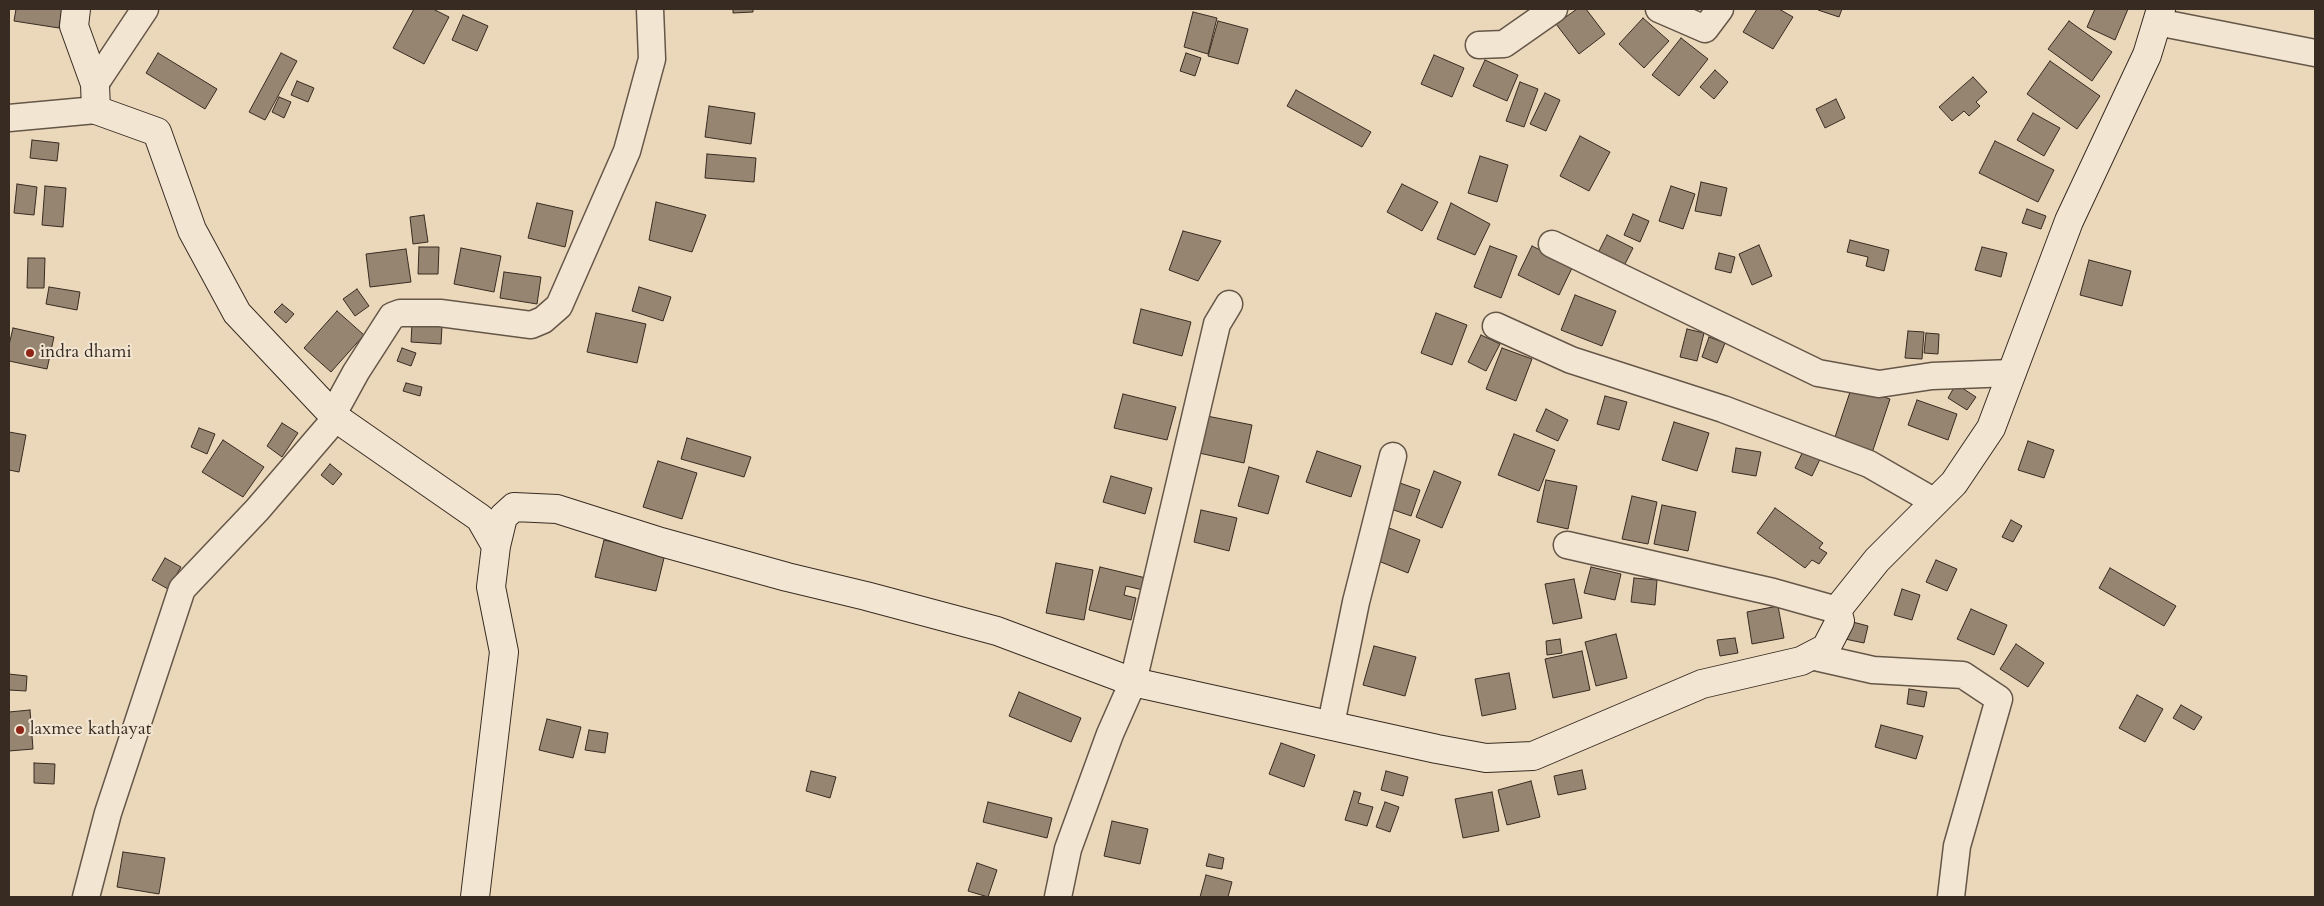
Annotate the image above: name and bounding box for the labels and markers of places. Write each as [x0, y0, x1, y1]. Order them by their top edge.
place label: indra dhami [40, 342, 132, 364]
marker: indra dhami [24, 347, 36, 359]
place label: laxmee kathayat [30, 719, 151, 741]
marker: laxmee kathayat [14, 724, 26, 736]

